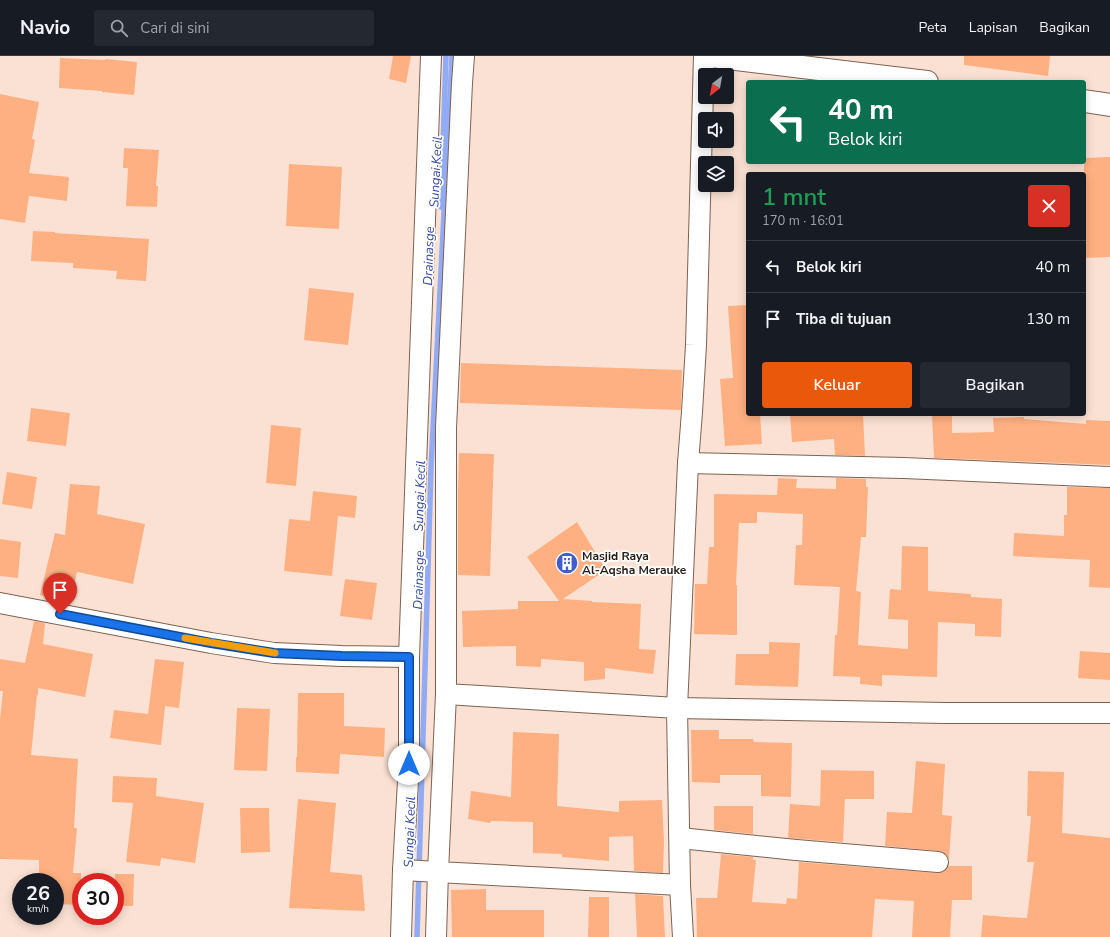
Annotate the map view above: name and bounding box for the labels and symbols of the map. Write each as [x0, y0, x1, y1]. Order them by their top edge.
north arrow [698, 68, 734, 104]
water label: Sungai Kecil [425, 136, 447, 208]
water label: Drainasge [419, 226, 439, 286]
water label: Sungai Kecil [410, 460, 430, 532]
place label: Masjid Raya Al-Aqsha Merauke [582, 548, 687, 578]
water label: Drainasge [409, 550, 429, 610]
building icon: Masjid Raya Al-Aqsha Merauke [554, 550, 580, 576]
pin [43, 573, 77, 614]
position arrow [388, 743, 430, 785]
water label: Sungai Kecil [400, 796, 420, 868]
speed limit sign: 30 [72, 873, 124, 925]

